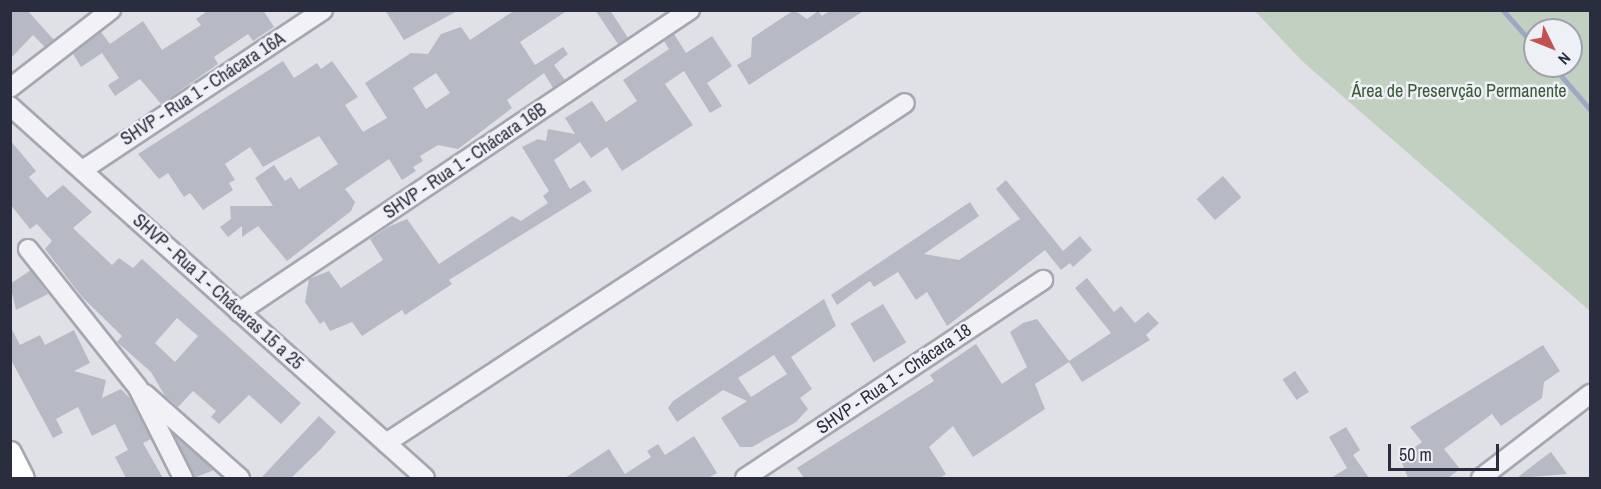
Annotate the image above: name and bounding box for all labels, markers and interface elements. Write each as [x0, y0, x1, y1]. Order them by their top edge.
north arrow [1523, 18, 1583, 78]
street label: SHVP - Rua 1 - Chácara 16A [117, 28, 289, 150]
text: N [1553, 48, 1576, 70]
park label: Área de Preservção Permanente [1352, 80, 1566, 102]
street label: SHVP - Rua 1 - Chácara 16B [379, 98, 551, 224]
street label: SHVP - Rua 1 - Chácaras 15 a 25 [128, 210, 308, 374]
street label: SHVP - Rua 1 - Chácara 18 [812, 319, 976, 439]
scale bar [1391, 432, 1502, 470]
text: 50 m [1399, 442, 1432, 467]

